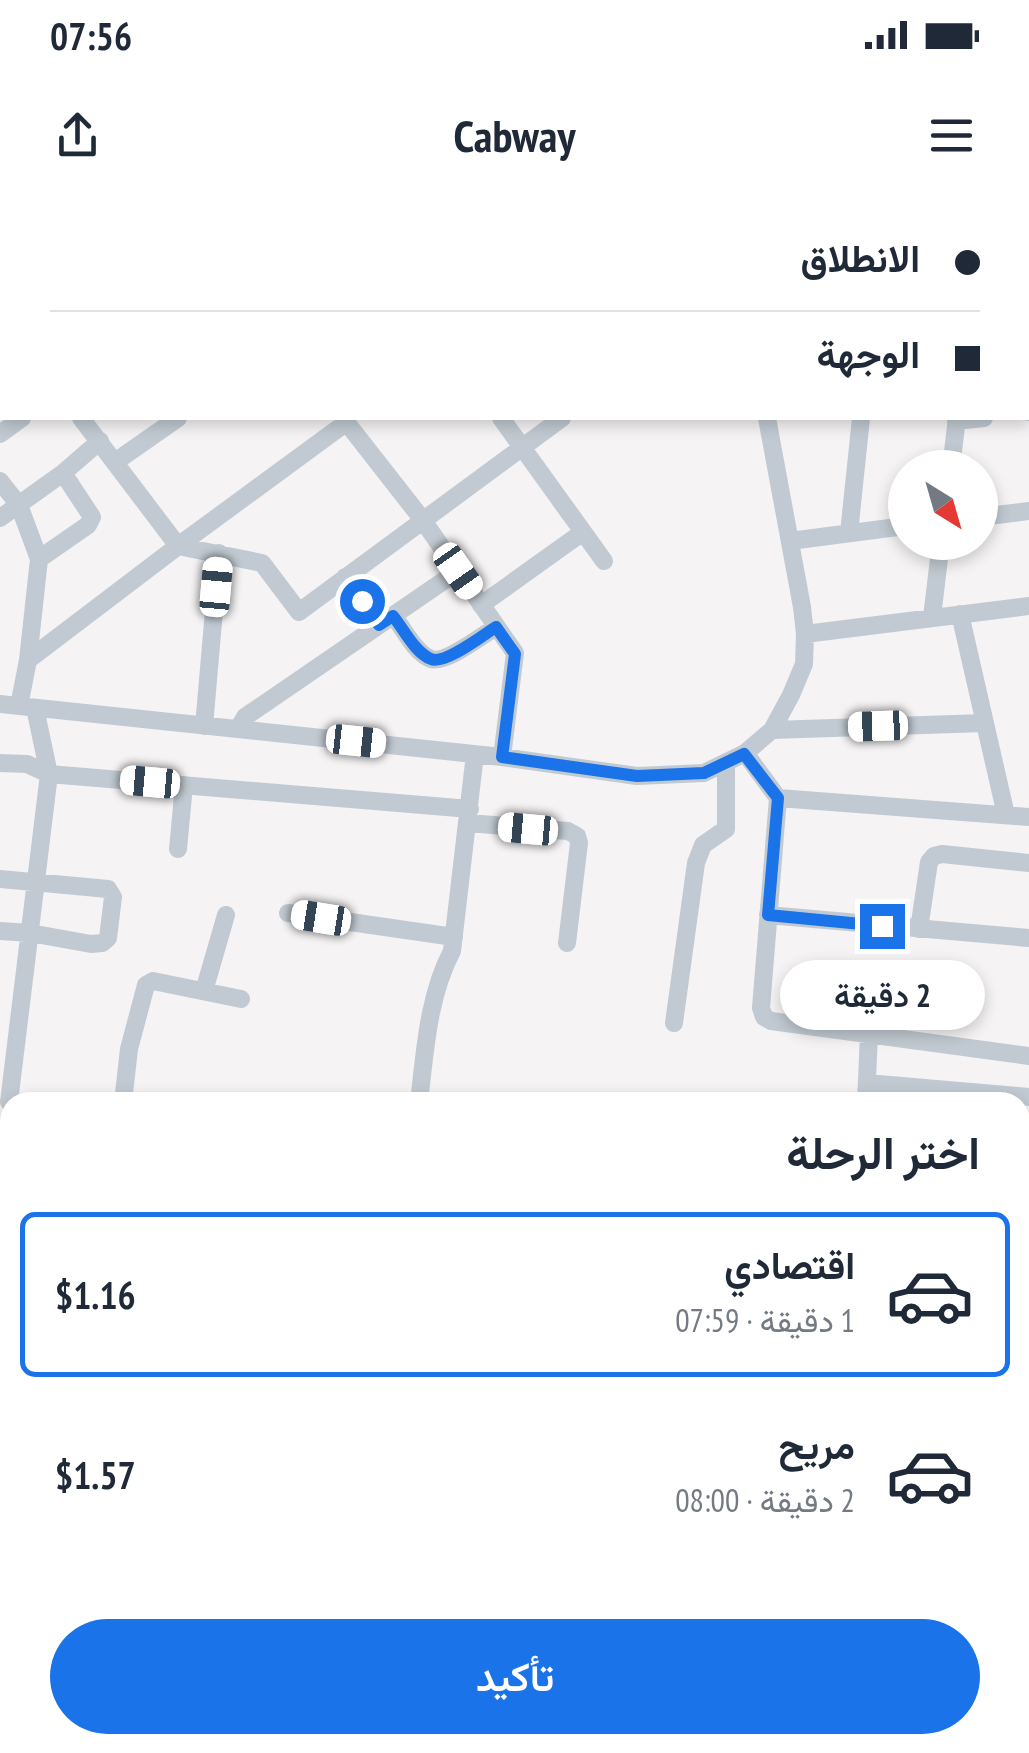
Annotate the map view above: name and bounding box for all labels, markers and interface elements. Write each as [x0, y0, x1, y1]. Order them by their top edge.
text: 07:56 [50, 11, 132, 60]
text: Cabway [454, 106, 575, 164]
icon: share [50, 108, 105, 163]
icon: menu [924, 108, 979, 163]
text: الانطلاق [801, 233, 920, 282]
text: الوجهة [817, 329, 920, 378]
north arrow [888, 450, 998, 560]
map controls [888, 450, 998, 560]
car [429, 538, 487, 604]
car [198, 556, 234, 618]
route start [340, 579, 385, 624]
car [847, 710, 909, 742]
car [325, 723, 387, 759]
car [119, 764, 181, 800]
car [497, 811, 559, 847]
car [289, 898, 353, 938]
route end [860, 904, 905, 949]
callout: 2 دقيقة [780, 961, 984, 1031]
text: 2 دقيقة [834, 974, 931, 1016]
text: اختر الرحلة [786, 1123, 980, 1181]
text: اقتصادي [724, 1240, 855, 1289]
icon: car [885, 1250, 975, 1340]
text: $1.16 [55, 1270, 136, 1319]
text: 1 دقيقة · 07:59 [675, 1299, 855, 1341]
text: مريح [779, 1420, 855, 1469]
icon: car [885, 1430, 975, 1520]
text: $1.57 [55, 1450, 136, 1499]
text: 2 دقيقة · 08:00 [675, 1479, 855, 1521]
button: تأكيد [50, 1619, 980, 1734]

